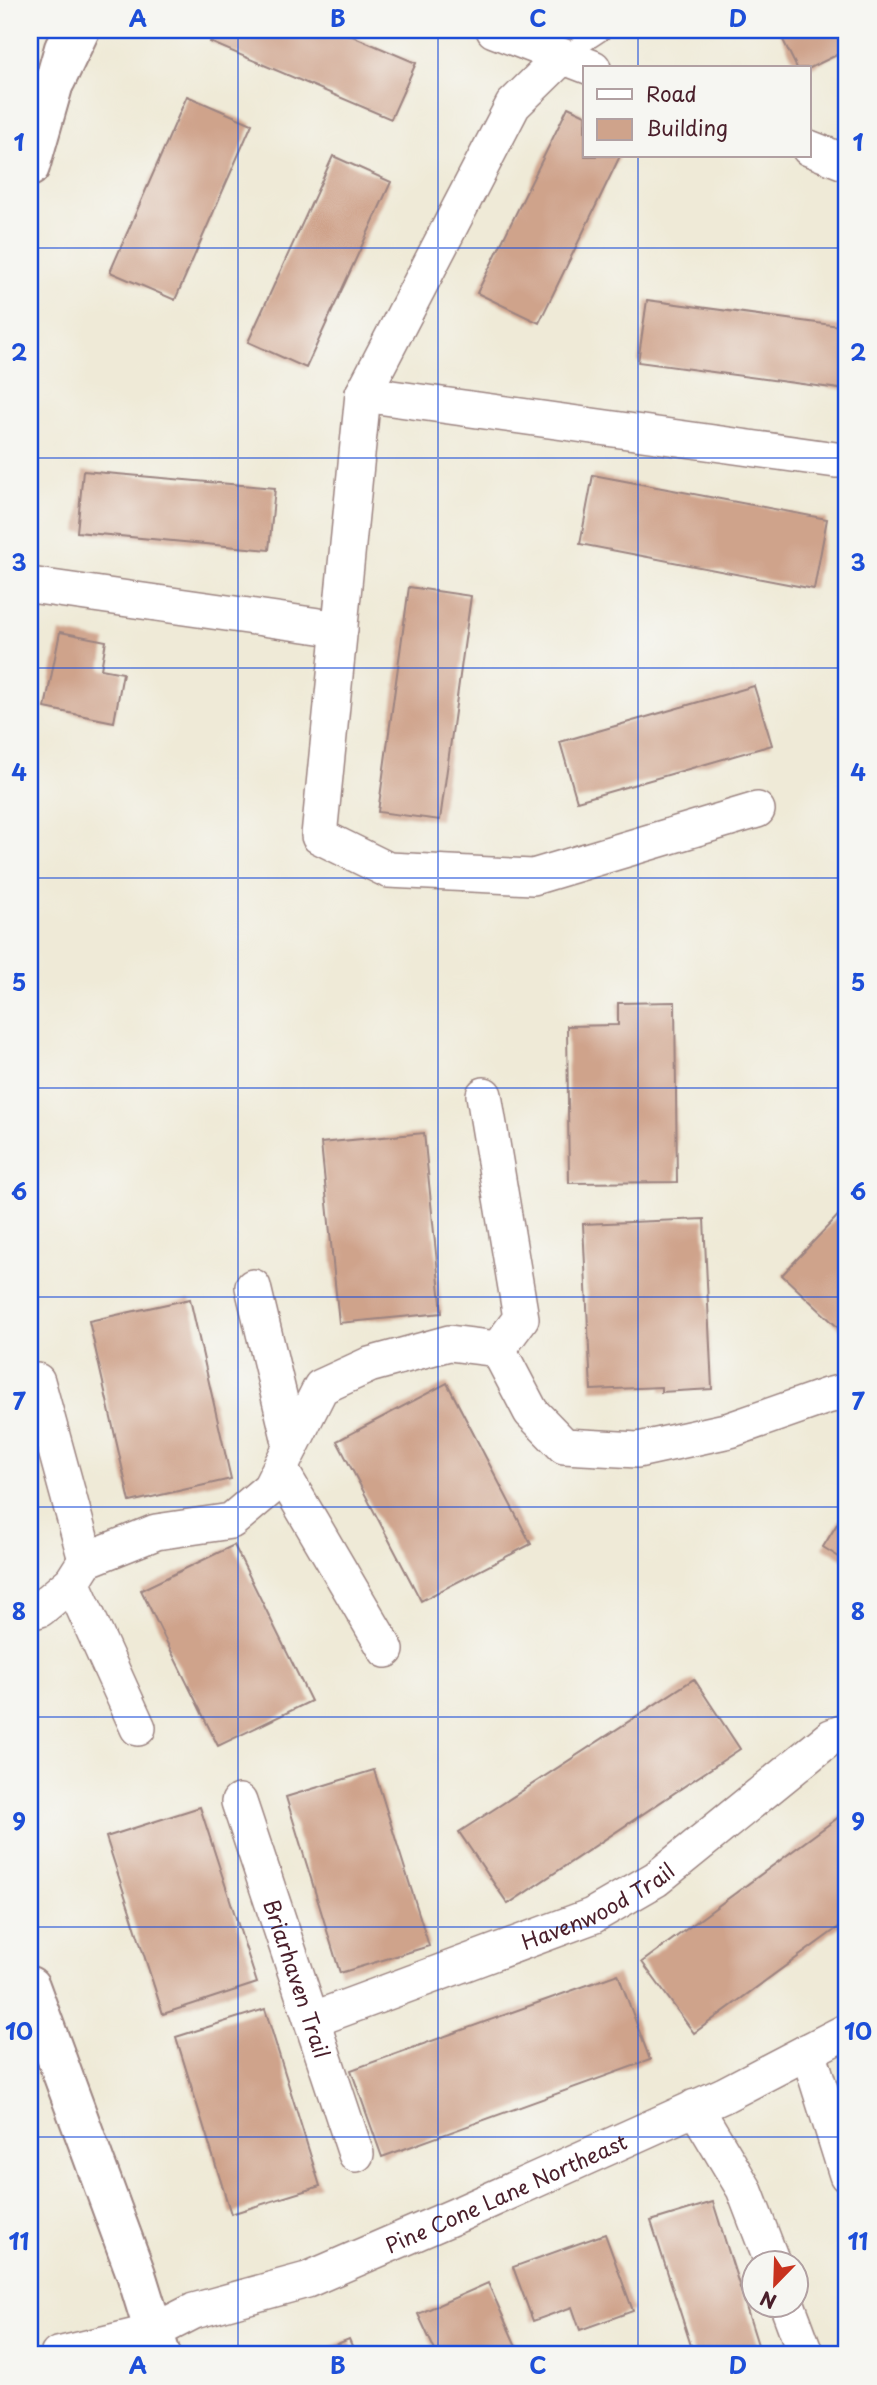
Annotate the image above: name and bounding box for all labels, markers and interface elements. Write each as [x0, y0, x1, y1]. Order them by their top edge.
text: A [129, 0, 147, 35]
text: B [330, 0, 346, 35]
text: C [529, 0, 547, 35]
text: D [729, 0, 747, 35]
legend [583, 66, 810, 158]
text: Road [646, 77, 697, 109]
text: Building [646, 111, 728, 143]
text: 1 [14, 124, 25, 159]
text: 1 [853, 124, 864, 159]
text: 2 [11, 334, 27, 369]
text: 2 [850, 334, 866, 369]
text: 3 [11, 544, 27, 579]
text: 3 [850, 544, 866, 579]
text: 4 [11, 754, 27, 789]
text: 4 [850, 754, 866, 789]
text: 5 [12, 964, 26, 999]
text: 5 [851, 964, 865, 999]
text: 6 [11, 1173, 27, 1208]
text: 6 [850, 1173, 866, 1208]
text: 7 [12, 1383, 26, 1418]
text: 7 [851, 1383, 865, 1418]
text: 8 [12, 1593, 26, 1628]
text: 8 [851, 1593, 865, 1628]
text: 9 [12, 1803, 26, 1838]
text: 9 [851, 1803, 865, 1838]
street label: Havenwood Trail [516, 1854, 681, 1957]
street label: Briarhaven Trail [256, 1895, 339, 2062]
text: 10 [5, 2013, 33, 2048]
text: 10 [844, 2013, 872, 2048]
street label: Pine Cone Lane Northeast [380, 2125, 632, 2260]
text: 11 [9, 2223, 30, 2258]
text: 11 [848, 2223, 869, 2258]
north arrow [740, 2248, 810, 2318]
text: N [756, 2285, 780, 2316]
text: A [129, 2347, 147, 2382]
text: B [330, 2347, 346, 2382]
text: C [529, 2347, 547, 2382]
text: D [729, 2347, 747, 2382]

